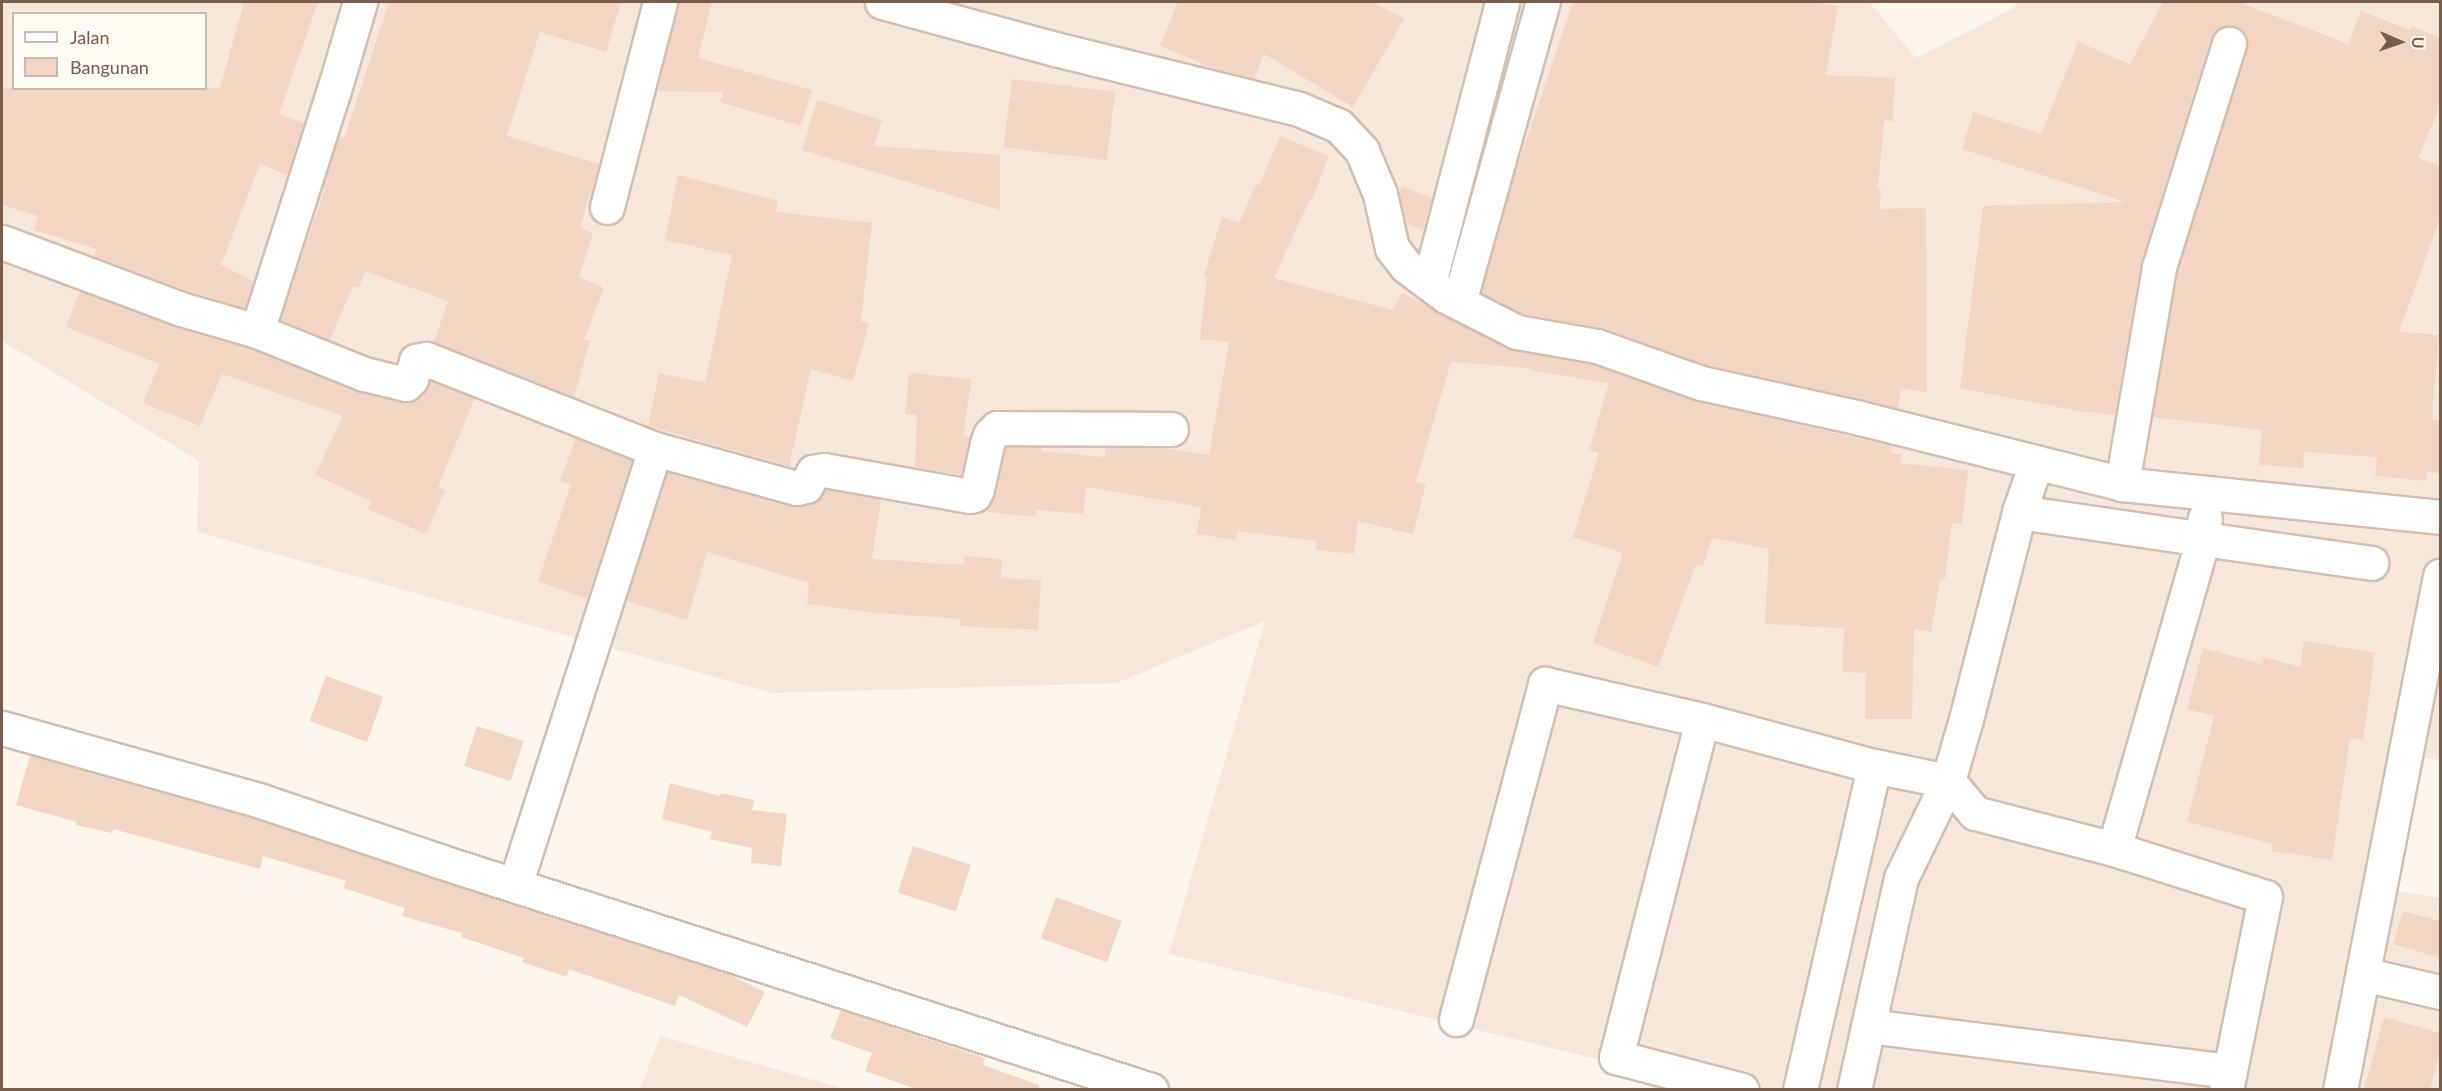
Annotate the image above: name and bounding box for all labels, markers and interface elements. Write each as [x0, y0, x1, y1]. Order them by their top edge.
legend [12, 12, 207, 90]
north arrow [2370, 12, 2430, 72]
text: Jalan [70, 26, 109, 48]
text: U [2409, 36, 2428, 49]
text: Bangunan [70, 56, 149, 78]

